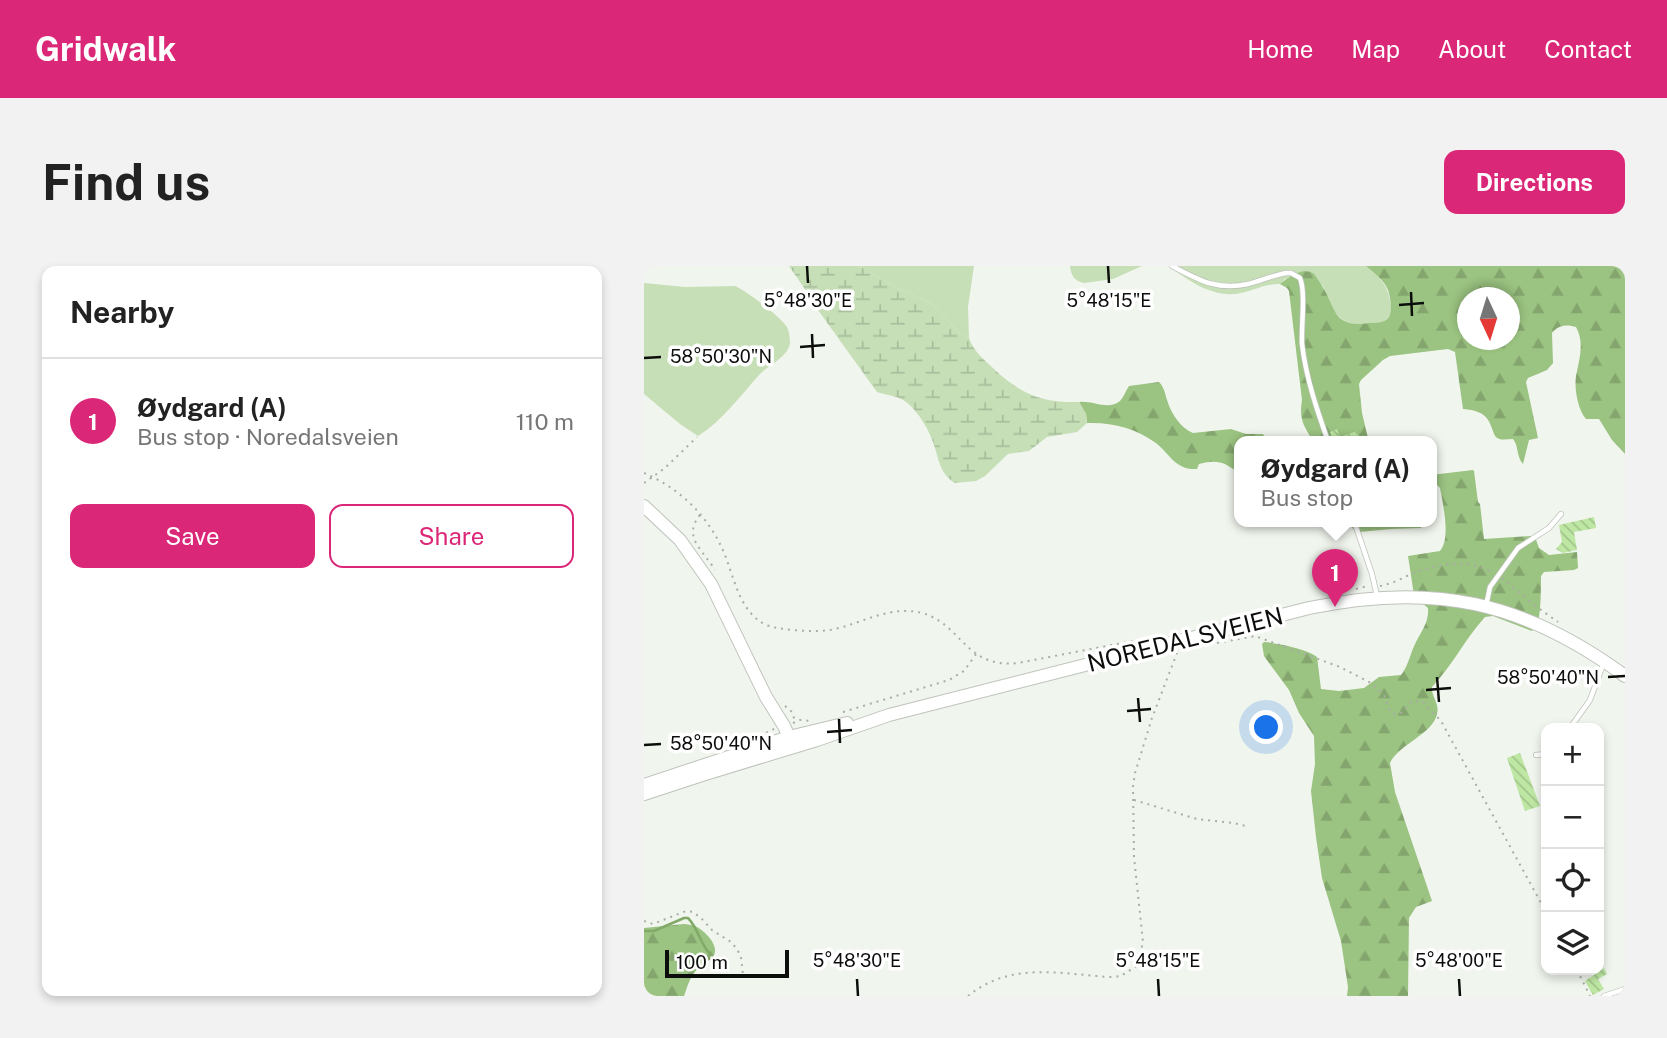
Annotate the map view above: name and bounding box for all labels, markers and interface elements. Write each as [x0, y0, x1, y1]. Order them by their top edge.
text: Gridwalk [35, 30, 176, 68]
text: Home [1247, 35, 1313, 63]
text: Map [1351, 35, 1400, 63]
text: About [1438, 35, 1506, 63]
text: Contact [1544, 35, 1632, 63]
button: Directions [1444, 150, 1625, 214]
text: Find us [42, 153, 210, 211]
north arrow [1457, 287, 1520, 350]
text: 5°48'30"E [764, 290, 852, 311]
text: 5°48'15"E [1067, 290, 1151, 311]
text: Nearby [70, 294, 174, 330]
text: 58°50'30"N [670, 346, 772, 367]
text: Øydgard (A) [137, 392, 287, 423]
text: 1 [88, 408, 98, 435]
text: 110 m [516, 408, 574, 435]
text: Bus stop · Noredalsveien [137, 423, 399, 450]
popup [1234, 436, 1437, 527]
text: Øydgard (A) [1261, 453, 1410, 484]
text: Bus stop [1261, 484, 1353, 511]
button: Save [70, 504, 315, 568]
button: Share [329, 504, 574, 568]
pin: 1 [1312, 549, 1358, 607]
street label: NOREDALSVEIEN [1084, 601, 1286, 677]
text: 58°50'40"N [1497, 667, 1599, 688]
your location [1249, 710, 1283, 744]
map controls [1541, 723, 1604, 975]
button: + [1541, 723, 1604, 786]
text: 58°50'40"N [670, 733, 772, 754]
button: − [1541, 786, 1604, 849]
button: locate [1541, 849, 1604, 912]
button: layers [1541, 912, 1604, 975]
scale bar [665, 947, 789, 979]
text: 5°48'30"E [813, 950, 901, 971]
text: 5°48'15"E [1116, 950, 1200, 971]
text: 5°48'00"E [1415, 950, 1503, 971]
text: 100 m [676, 951, 728, 973]

